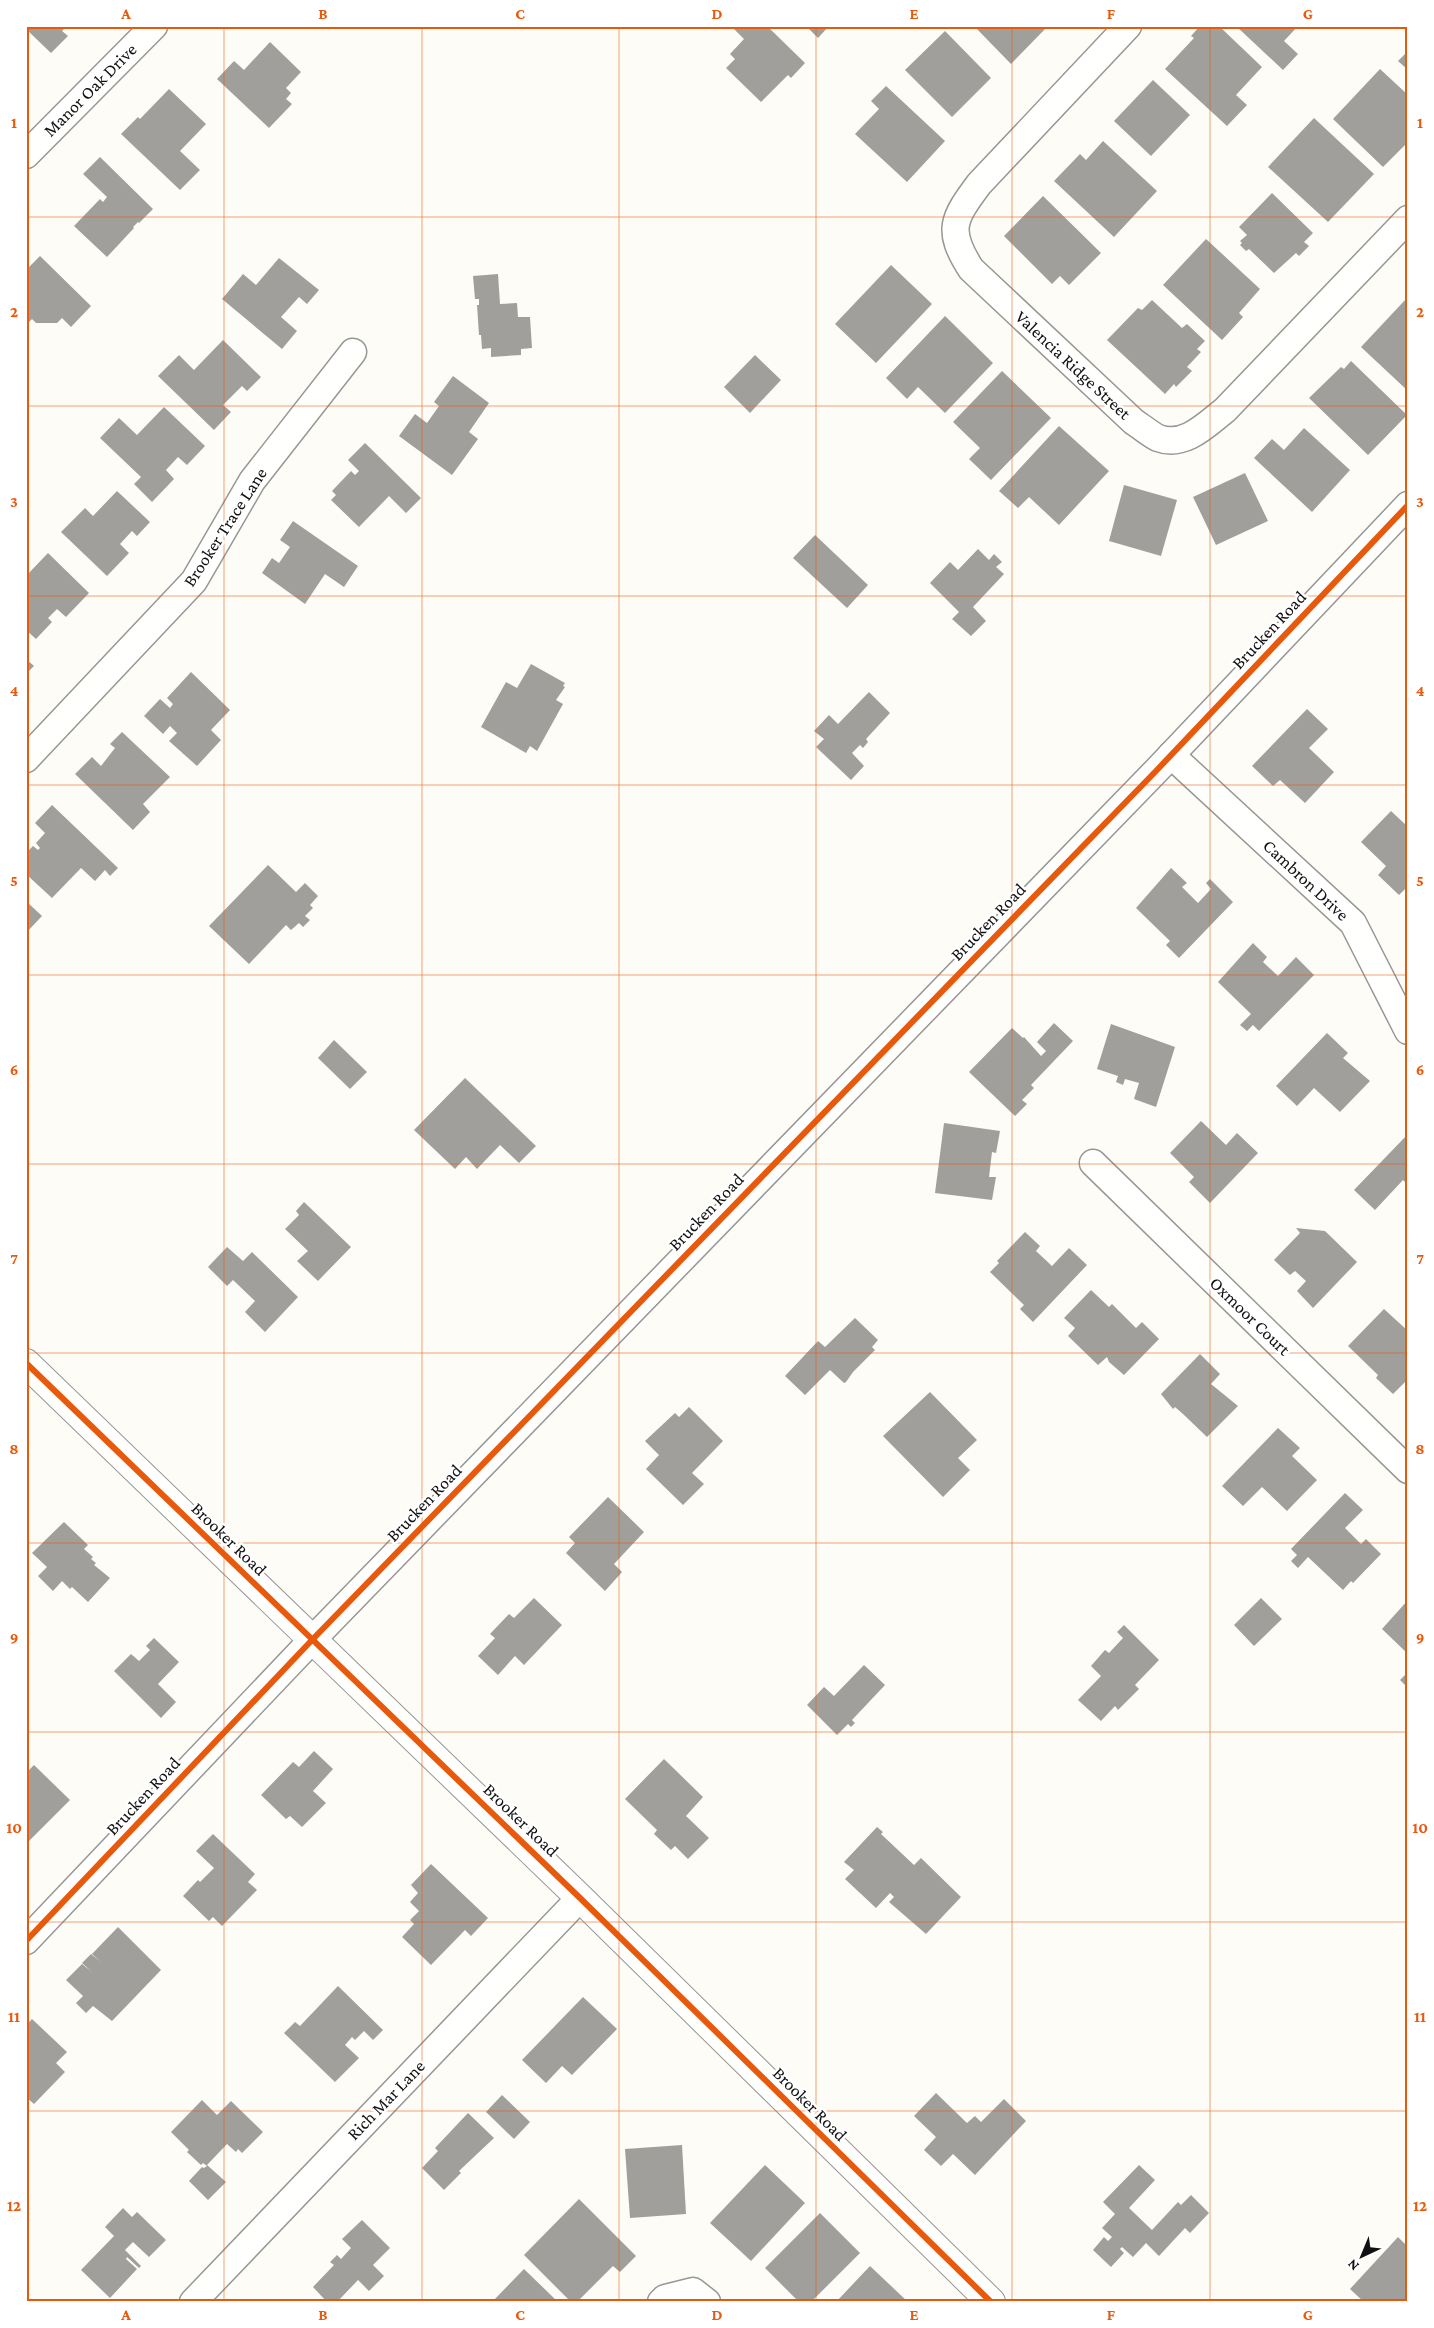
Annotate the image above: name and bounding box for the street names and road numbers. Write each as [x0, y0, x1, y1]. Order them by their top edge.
street label: Manor Oak Drive [39, 39, 141, 141]
street label: Valencia Ridge Street [1011, 306, 1136, 424]
street label: Brooker Trace Lane [179, 464, 271, 590]
street label: Brucken Road [1228, 587, 1310, 673]
street label: Cambron Drive [1259, 835, 1353, 925]
street label: Brucken Road [946, 879, 1030, 965]
street label: Brucken Road [664, 1169, 748, 1255]
street label: Oxmoor Court [1206, 1273, 1295, 1360]
street label: Brucken Road [382, 1460, 466, 1546]
street label: Brooker Road [187, 1498, 271, 1580]
street label: Brucken Road [102, 1753, 184, 1839]
street label: Brooker Road [479, 1779, 563, 1861]
street label: Rich Mar Lane [343, 2056, 429, 2144]
street label: Brooker Road [769, 2063, 852, 2146]

